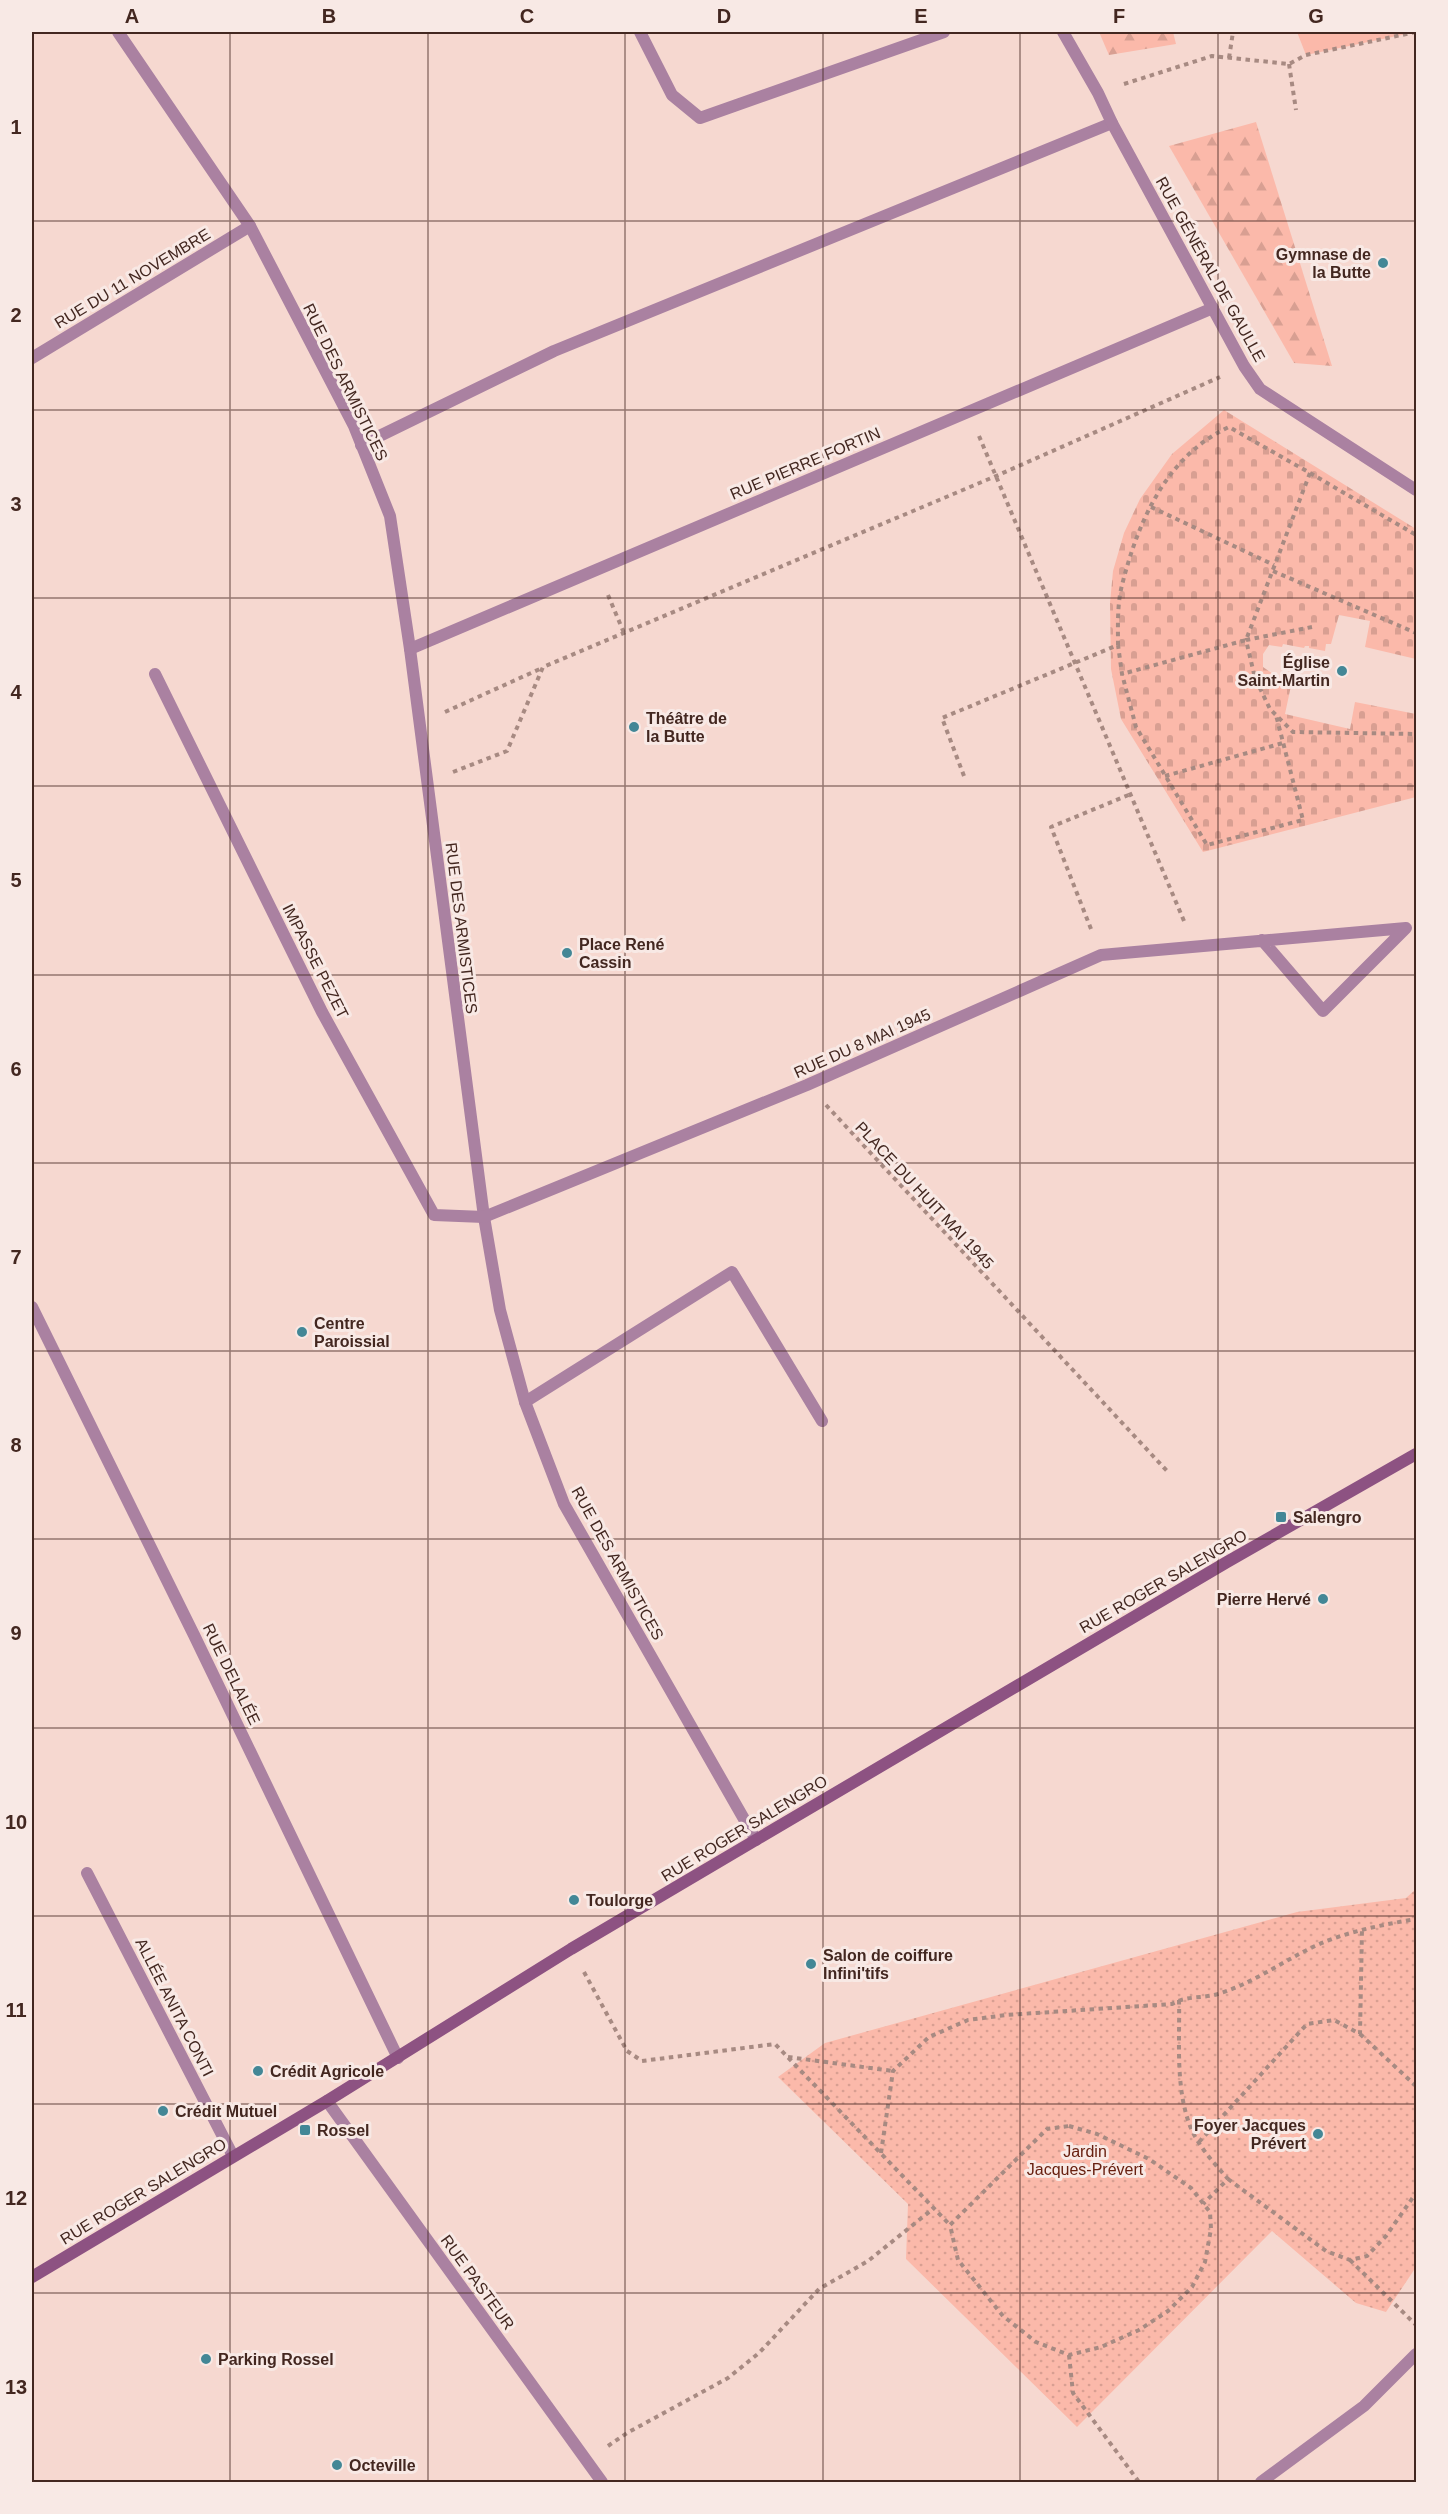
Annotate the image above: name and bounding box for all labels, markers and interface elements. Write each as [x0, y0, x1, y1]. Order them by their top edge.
text: A [125, 5, 139, 27]
text: B [322, 5, 336, 27]
text: C [520, 5, 534, 27]
text: D [717, 5, 731, 27]
text: E [914, 5, 928, 27]
text: F [1113, 5, 1125, 27]
text: G [1308, 5, 1324, 27]
text: 1 [10, 116, 22, 138]
street label: RUE GÉNÉRAL DE GAULLE [1153, 174, 1269, 364]
street label: RUE DU 11 NOVEMBRE [51, 225, 213, 332]
place label: Gymnase de la Butte [1276, 246, 1371, 281]
marker: Gymnase de la Butte [1376, 256, 1390, 270]
street label: RUE DES ARMISTICES [300, 301, 391, 463]
text: 2 [10, 304, 22, 326]
street label: RUE PIERRE FORTIN [728, 424, 883, 503]
text: 3 [10, 493, 22, 515]
place label: Église Saint-Martin [1238, 653, 1330, 689]
marker: Église Saint-Martin [1335, 664, 1349, 678]
text: 4 [10, 681, 22, 703]
place label: Théâtre de la Butte [646, 710, 727, 745]
marker: Théâtre de la Butte [627, 720, 641, 734]
street label: RUE DES ARMISTICES [443, 841, 480, 1015]
text: 5 [10, 869, 22, 891]
street label: IMPASSE PEZET [279, 901, 352, 1021]
place label: Place René Cassin [579, 936, 664, 971]
marker: Place René Cassin [560, 946, 574, 960]
street label: RUE DU 8 MAI 1945 [791, 1006, 933, 1081]
text: 6 [10, 1058, 22, 1080]
street label: PLACE DU HUIT MAI 1945 [852, 1118, 997, 1272]
text: 7 [10, 1246, 22, 1268]
place label: Centre Paroissial [314, 1315, 390, 1350]
marker: Centre Paroissial [295, 1325, 309, 1339]
text: 8 [10, 1434, 22, 1456]
street label: RUE DES ARMISTICES [568, 1484, 667, 1643]
place label: Salengro [1293, 1509, 1362, 1526]
marker: Salengro [1274, 1510, 1288, 1524]
street label: RUE ROGER SALENGRO [1077, 1527, 1250, 1636]
place label: Pierre Hervé [1217, 1591, 1311, 1608]
marker: Pierre Hervé [1316, 1592, 1330, 1606]
street label: RUE DELALÉE [200, 1621, 264, 1727]
text: 9 [10, 1622, 22, 1644]
street label: RUE ROGER SALENGRO [658, 1772, 830, 1885]
text: 10 [5, 1811, 27, 1833]
place label: Toulorge [586, 1892, 653, 1909]
marker: Toulorge [567, 1893, 581, 1907]
street label: ALLÉE ANITA CONTI [132, 1935, 218, 2079]
place label: Salon de coiffure Infini'tifs [823, 1947, 953, 1982]
marker: Salon de coiffure Infini'tifs [804, 1957, 818, 1971]
text: 11 [5, 1999, 27, 2021]
place label: Crédit Agricole [270, 2063, 384, 2080]
marker: Crédit Agricole [251, 2064, 265, 2078]
place label: Crédit Mutuel [175, 2103, 277, 2120]
marker: Crédit Mutuel [156, 2104, 170, 2118]
place label: Foyer Jacques Prévert [1194, 2117, 1307, 2152]
place label: Rossel [317, 2122, 369, 2139]
marker: Rossel [298, 2123, 312, 2137]
marker: Foyer Jacques Prévert [1311, 2127, 1325, 2141]
street label: RUE ROGER SALENGRO [57, 2135, 229, 2248]
park label: Jardin Jacques-Prévert [1027, 2143, 1144, 2178]
text: 12 [5, 2187, 27, 2209]
street label: RUE PASTEUR [438, 2232, 518, 2333]
place label: Parking Rossel [218, 2351, 334, 2368]
marker: Parking Rossel [199, 2352, 213, 2366]
text: 13 [5, 2376, 27, 2398]
place label: Octeville [349, 2457, 416, 2474]
marker: Octeville [330, 2458, 344, 2472]

